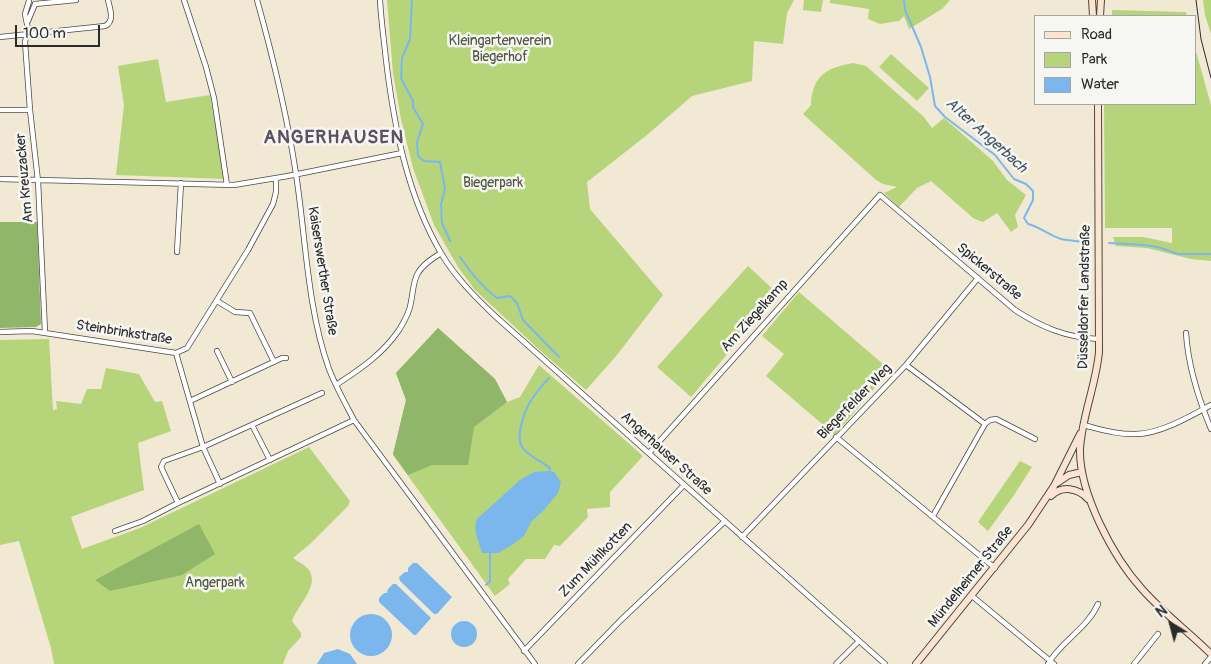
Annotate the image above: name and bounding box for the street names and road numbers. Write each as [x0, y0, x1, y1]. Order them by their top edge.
street label: Am Kreuzacker [13, 132, 37, 224]
street label: Kaiserswerther Straße [304, 205, 340, 337]
street label: Düsseldorfer Landstraße [1075, 225, 1095, 369]
street label: Spickerstraße [953, 240, 1025, 304]
street label: Am Ziegelkamp [718, 276, 792, 356]
street label: Steinbrinkstraße [75, 317, 173, 349]
street label: Biegerfelder Weg [815, 360, 895, 444]
street label: Angerhauser Straße [617, 409, 715, 499]
street label: Zum Mühlkotten [556, 519, 636, 601]
street label: Mündelheimer Straße [925, 523, 1017, 631]

